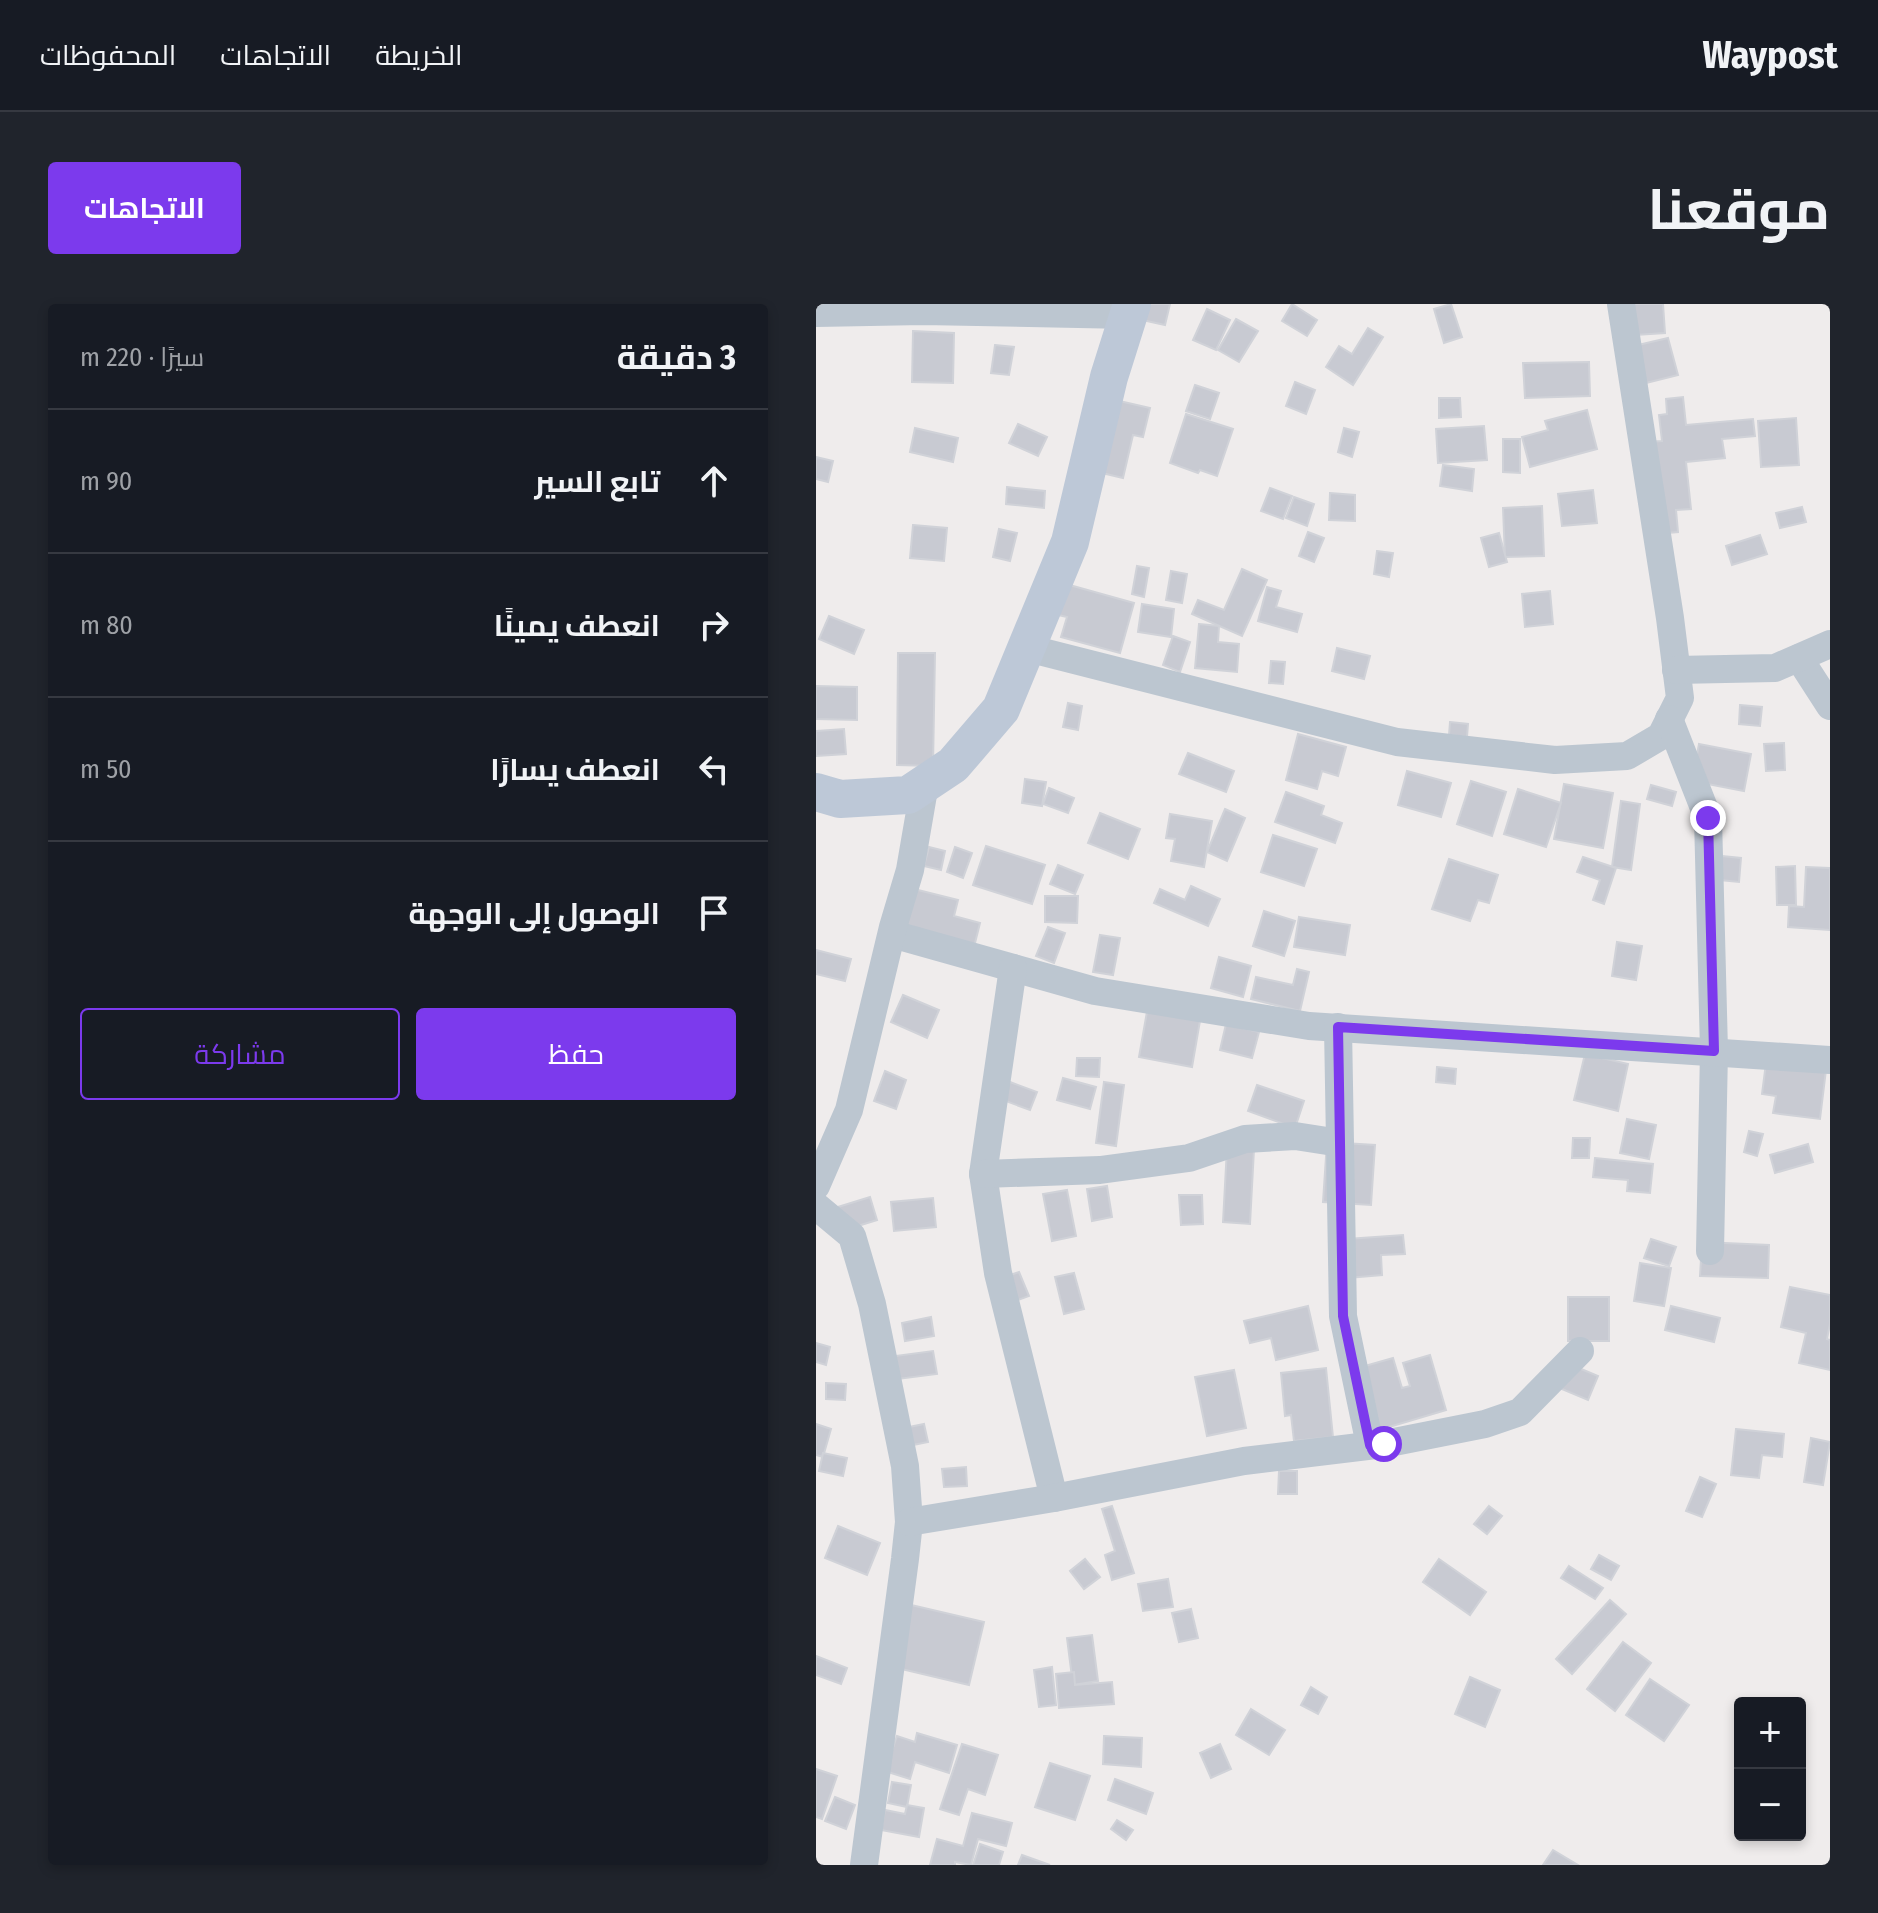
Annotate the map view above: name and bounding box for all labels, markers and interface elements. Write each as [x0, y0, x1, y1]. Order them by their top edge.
text: Waypost [1702, 32, 1838, 78]
text: المحفوظات [40, 39, 176, 72]
text: الاتجاهات [220, 39, 331, 72]
text: الخريطة [375, 39, 463, 72]
button: الاتجاهات [48, 162, 241, 254]
text: موقعنا [1647, 177, 1830, 244]
text: 3 دقيقة [617, 337, 736, 378]
text: سيرًا · 220 m [80, 342, 204, 373]
icon: ahead [692, 459, 736, 503]
text: تابع السير [534, 464, 660, 500]
text: 90 m [80, 466, 132, 497]
icon: right [692, 603, 736, 647]
text: انعطف يمينًا [494, 608, 660, 644]
text: 80 m [80, 610, 133, 641]
icon: left [692, 747, 736, 791]
text: انعطف يسارًا [490, 752, 660, 788]
text: 50 m [80, 754, 132, 785]
route end [1690, 800, 1726, 836]
icon: arrive [692, 891, 736, 935]
text: الوصول إلى الوجهة [409, 896, 660, 932]
button: مشاركة [80, 1008, 400, 1100]
button: حفظ [416, 1008, 736, 1100]
route start [1366, 1426, 1402, 1462]
map controls [1734, 1697, 1806, 1841]
button: + [1734, 1697, 1806, 1769]
button: − [1734, 1769, 1806, 1841]

